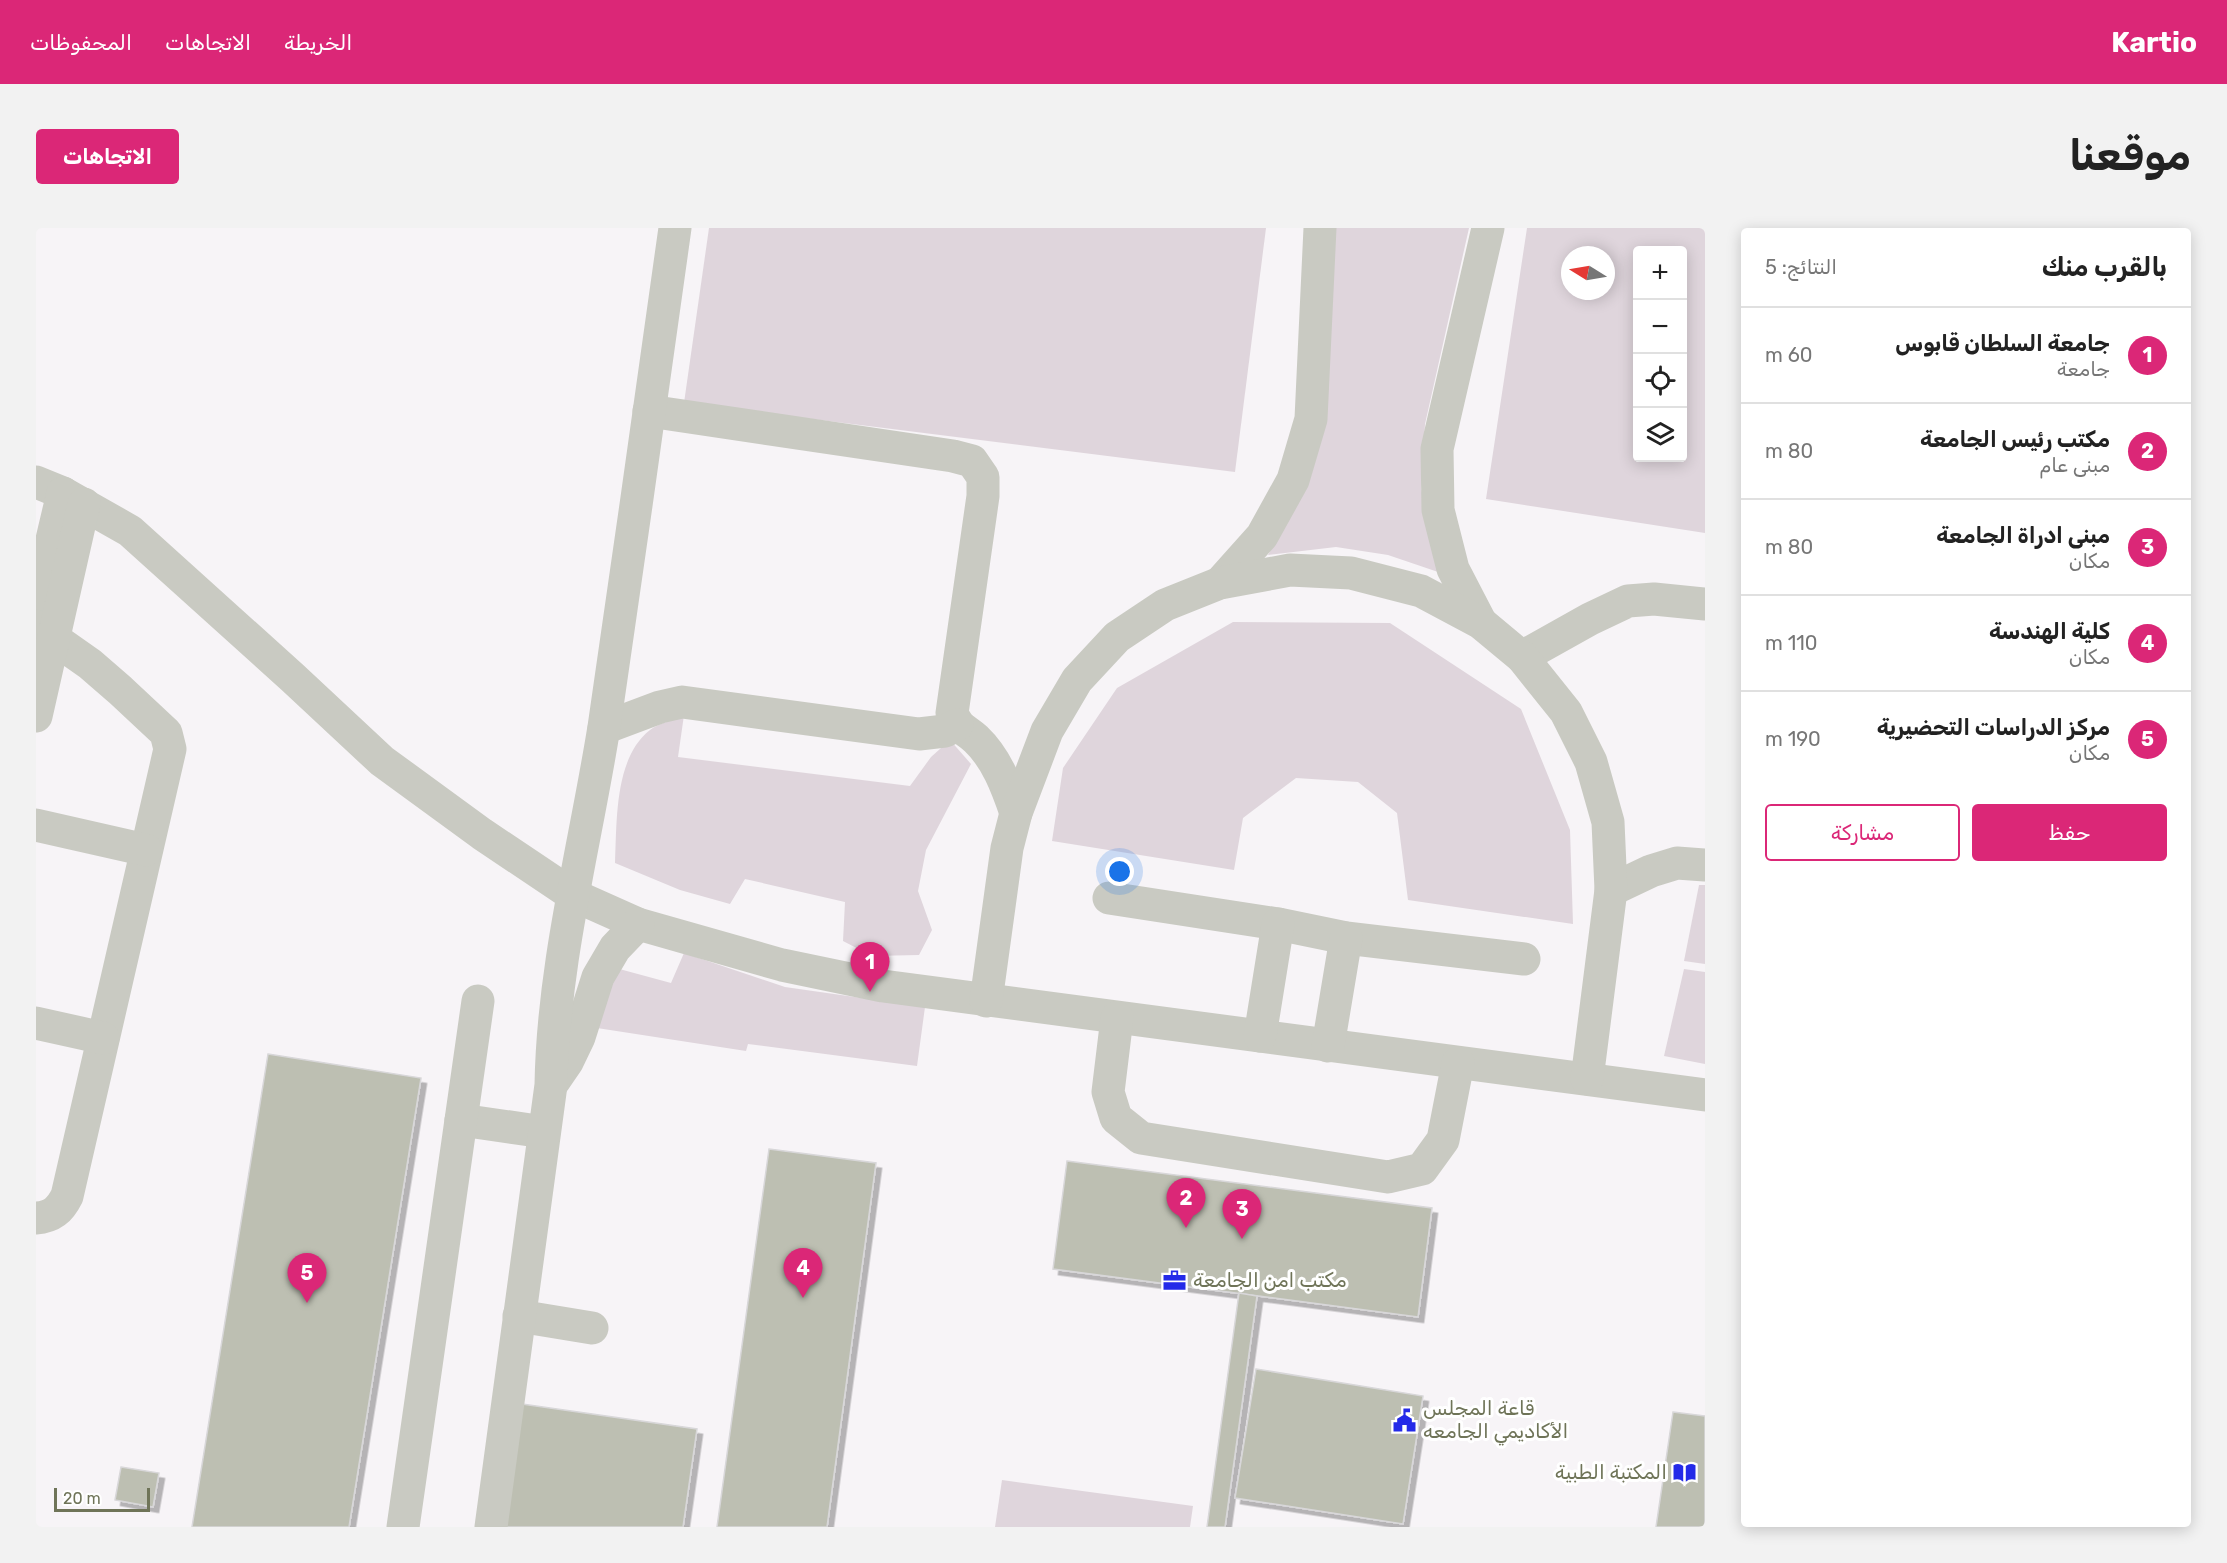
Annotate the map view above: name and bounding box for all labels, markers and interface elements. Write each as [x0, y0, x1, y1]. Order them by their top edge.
text: Kartio [2111, 26, 2197, 59]
text: المحفوظات [30, 30, 132, 55]
text: الاتجاهات [165, 30, 251, 55]
text: الخريطة [284, 30, 352, 55]
button: الاتجاهات [36, 129, 179, 184]
text: موقعنا [2069, 131, 2191, 181]
north arrow [1561, 246, 1615, 300]
map controls [1633, 246, 1687, 462]
button: + [1633, 246, 1687, 300]
text: بالقرب منك [2042, 252, 2167, 283]
text: النتائج: 5 [1765, 255, 1837, 279]
button: − [1633, 300, 1687, 354]
text: جامعة السلطان قابوس [1895, 330, 2110, 357]
text: 60 m [1765, 343, 1812, 367]
text: 1 [2143, 343, 2152, 367]
button: locate [1633, 354, 1687, 408]
text: جامعة [2057, 357, 2110, 381]
button: layers [1633, 408, 1687, 462]
text: مكتب رئيس الجامعة [1920, 426, 2110, 453]
text: 80 m [1765, 439, 1813, 463]
text: 2 [2141, 439, 2154, 463]
text: مبنى عام [2040, 453, 2110, 477]
text: مبنى ادراة الجامعة [1936, 522, 2110, 549]
text: 80 m [1765, 535, 1813, 559]
text: 3 [2141, 535, 2154, 559]
text: مكان [2069, 549, 2110, 573]
text: كلية الهندسة [1989, 618, 2110, 645]
text: 110 m [1765, 631, 1818, 655]
text: 4 [2141, 631, 2154, 655]
text: مكان [2069, 645, 2110, 669]
text: مركز الدراسات التحضيرية [1877, 714, 2110, 741]
text: 190 m [1765, 727, 1821, 751]
text: 5 [2141, 727, 2154, 751]
text: مكان [2069, 741, 2110, 765]
button: مشاركة [1765, 804, 1960, 861]
button: حفظ [1972, 804, 2167, 861]
your location [1105, 857, 1134, 886]
pin: 1 [850, 942, 890, 992]
pin: 2 [1166, 1178, 1206, 1228]
pin: 3 [1222, 1190, 1262, 1239]
pin: 4 [784, 1248, 822, 1298]
pin: 5 [288, 1254, 326, 1303]
office icon: مكتب امن الجامعة [1162, 1267, 1188, 1293]
place label: مكتب امن الجامعة [1193, 1268, 1346, 1292]
place label: قاعة المجلس الأكاديمي الجامعه [1423, 1396, 1568, 1446]
public building icon: قاعة المجلس الأكاديمي الجامعه [1392, 1407, 1418, 1433]
library icon: المكتبة الطبية [1672, 1459, 1698, 1485]
place label: المكتبة الطبية [1555, 1460, 1667, 1484]
scale bar [54, 1485, 150, 1512]
text: 20 m [63, 1489, 101, 1508]

